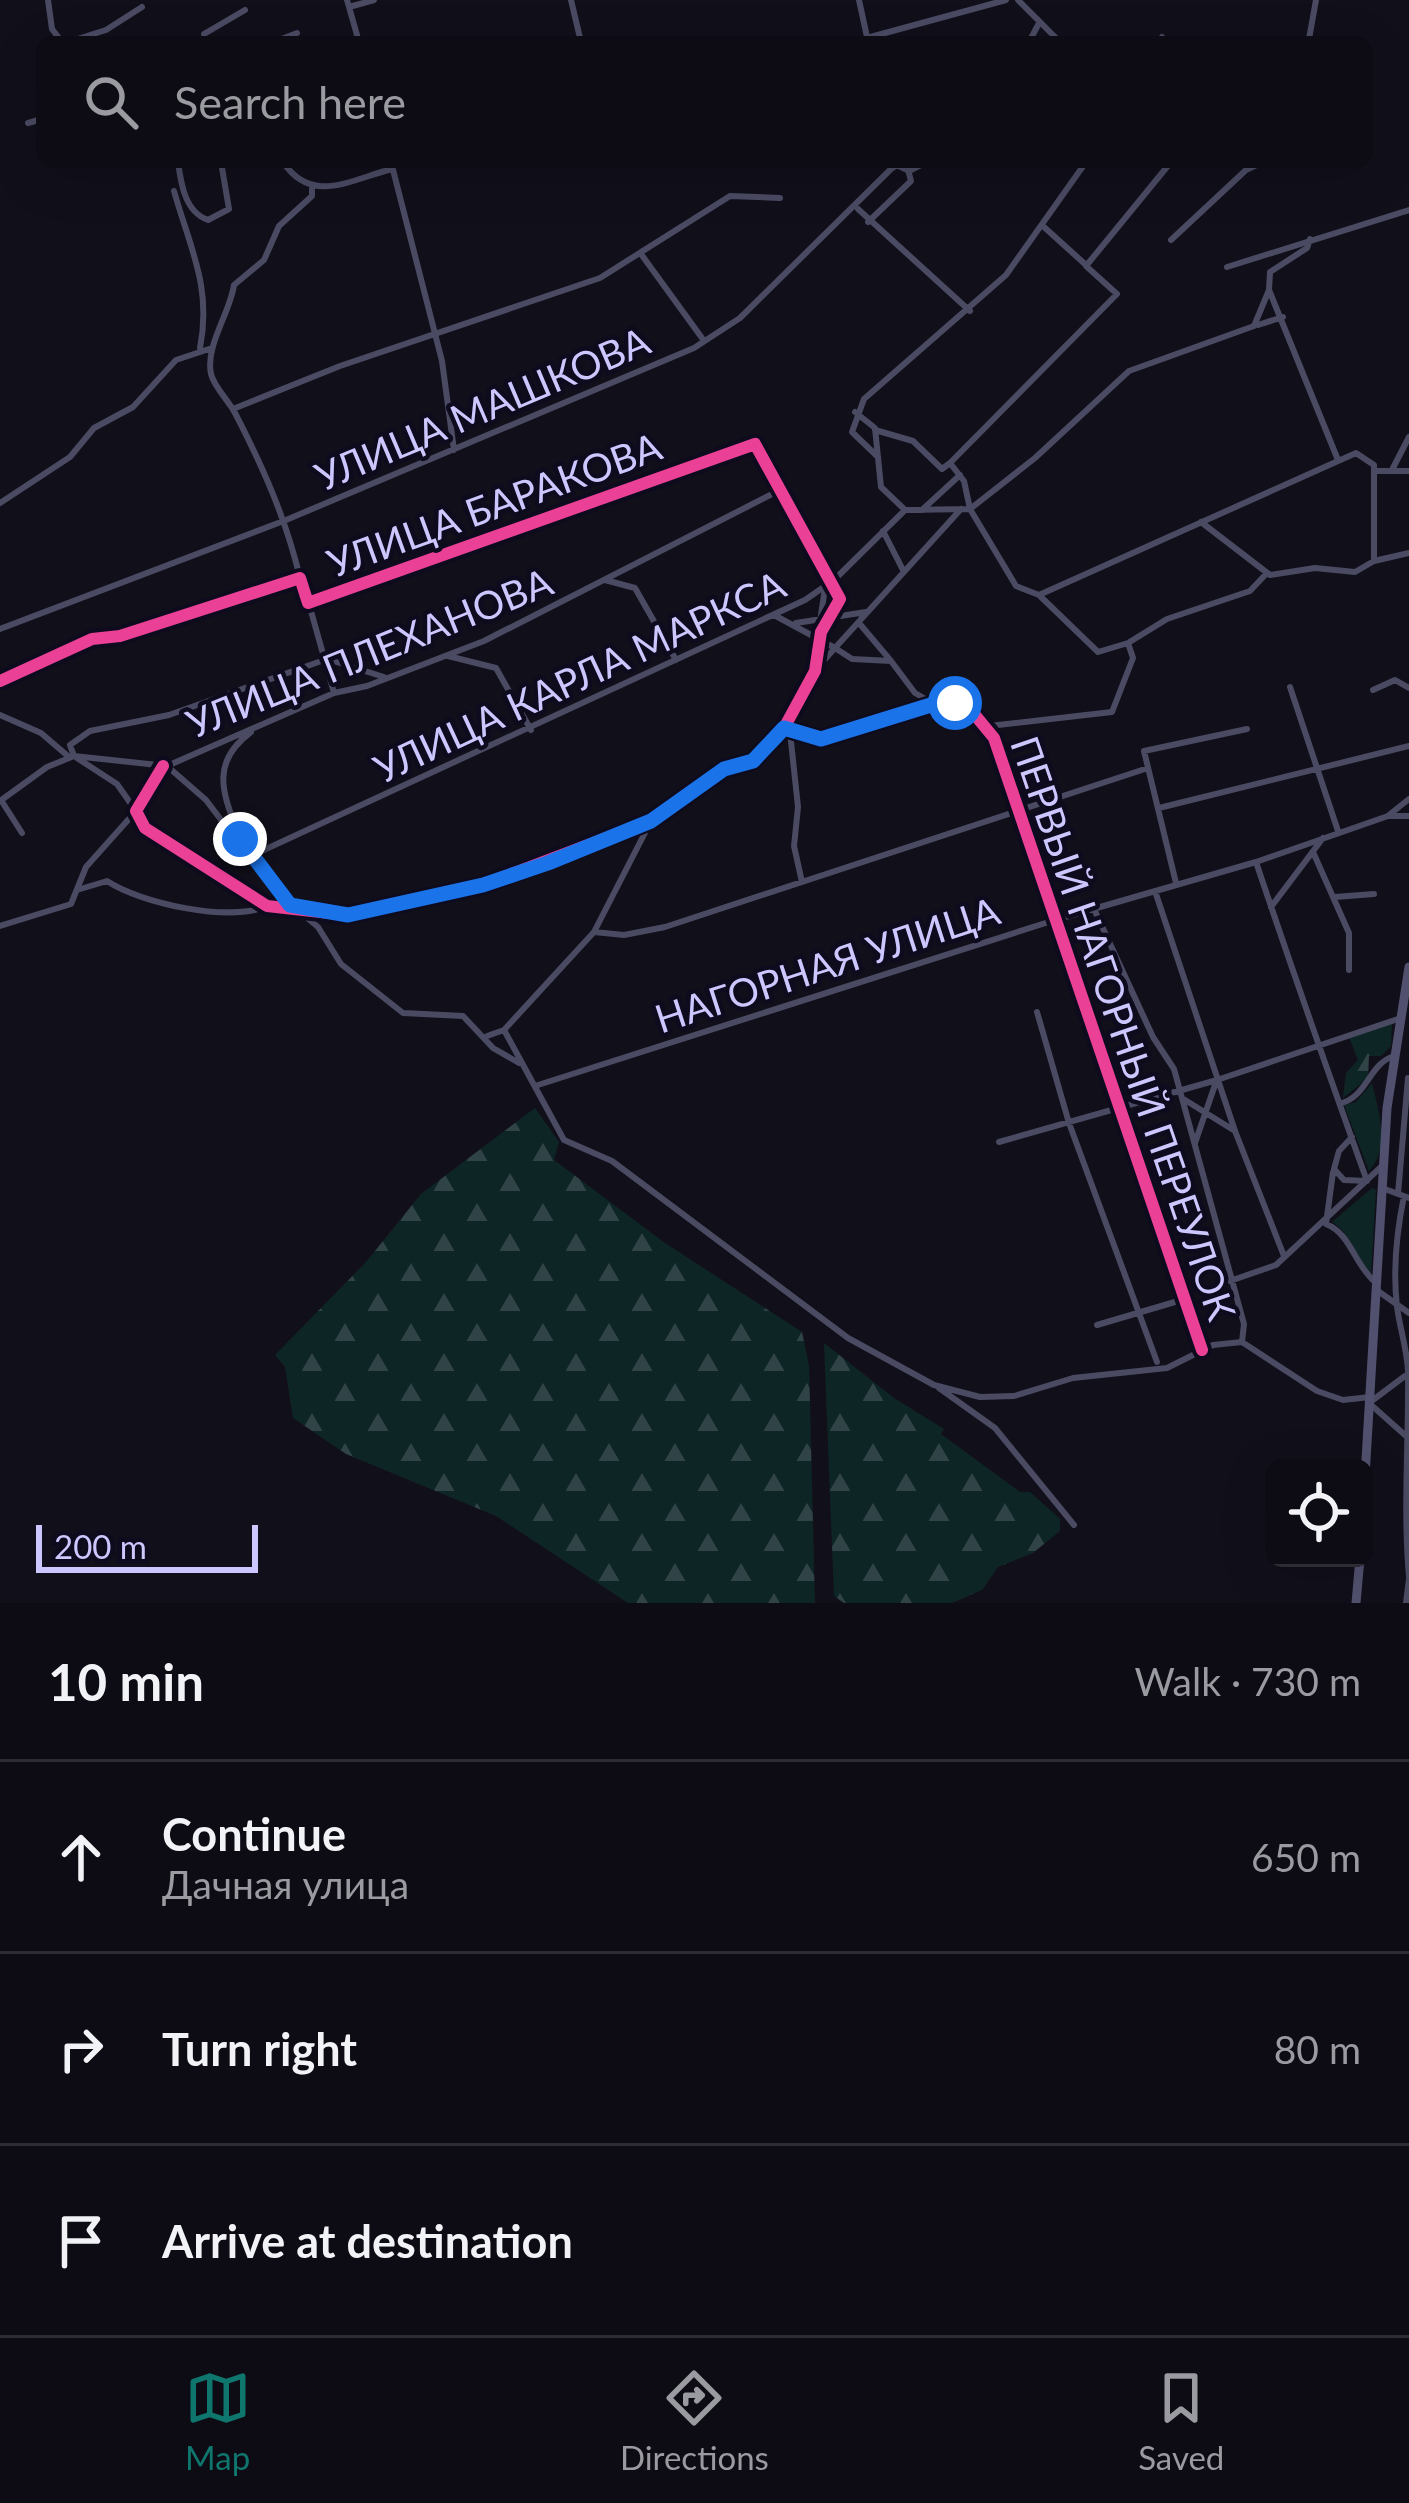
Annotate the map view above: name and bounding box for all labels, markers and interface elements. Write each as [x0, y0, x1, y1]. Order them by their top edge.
search box [36, 36, 1373, 168]
icon: search [78, 69, 144, 135]
text: Search here [174, 75, 406, 129]
street label: УЛИЦА МАШКОВА [308, 316, 657, 499]
street label: УЛИЦА БАРАКОВА [321, 422, 668, 586]
street label: УЛИЦА ПЛЕХАНОВА [179, 557, 559, 746]
street label: УЛИЦА КАРЛА МАРКСА [366, 560, 792, 792]
route start [928, 676, 982, 730]
street label: ПЕРВЫЙ НАГОРНЫЙ ПЕРЕУЛОК [1002, 730, 1246, 1326]
route end [213, 812, 267, 866]
street label: НАГОРНАЯ УЛИЦА [649, 886, 1006, 1041]
map controls [1265, 1459, 1373, 1567]
button: locate [1265, 1459, 1373, 1567]
scale bar [36, 1519, 258, 1572]
text: 200 m [54, 1526, 147, 1566]
text: 10 min [48, 1651, 204, 1712]
text: Walk · 730 m [1134, 1658, 1361, 1704]
text: Continue [162, 1807, 346, 1861]
icon: ahead [48, 1824, 114, 1890]
text: 650 m [1251, 1834, 1361, 1880]
text: Дачная улица [162, 1861, 409, 1907]
icon: right [48, 2016, 114, 2082]
text: Turn right [162, 2022, 357, 2076]
text: 80 m [1274, 2026, 1361, 2072]
icon: arrive [48, 2208, 114, 2274]
text: Arrive at destination [162, 2214, 573, 2268]
tab: Map [185, 2365, 251, 2477]
tab: Directions [620, 2365, 769, 2477]
tab: Saved [1138, 2365, 1224, 2477]

